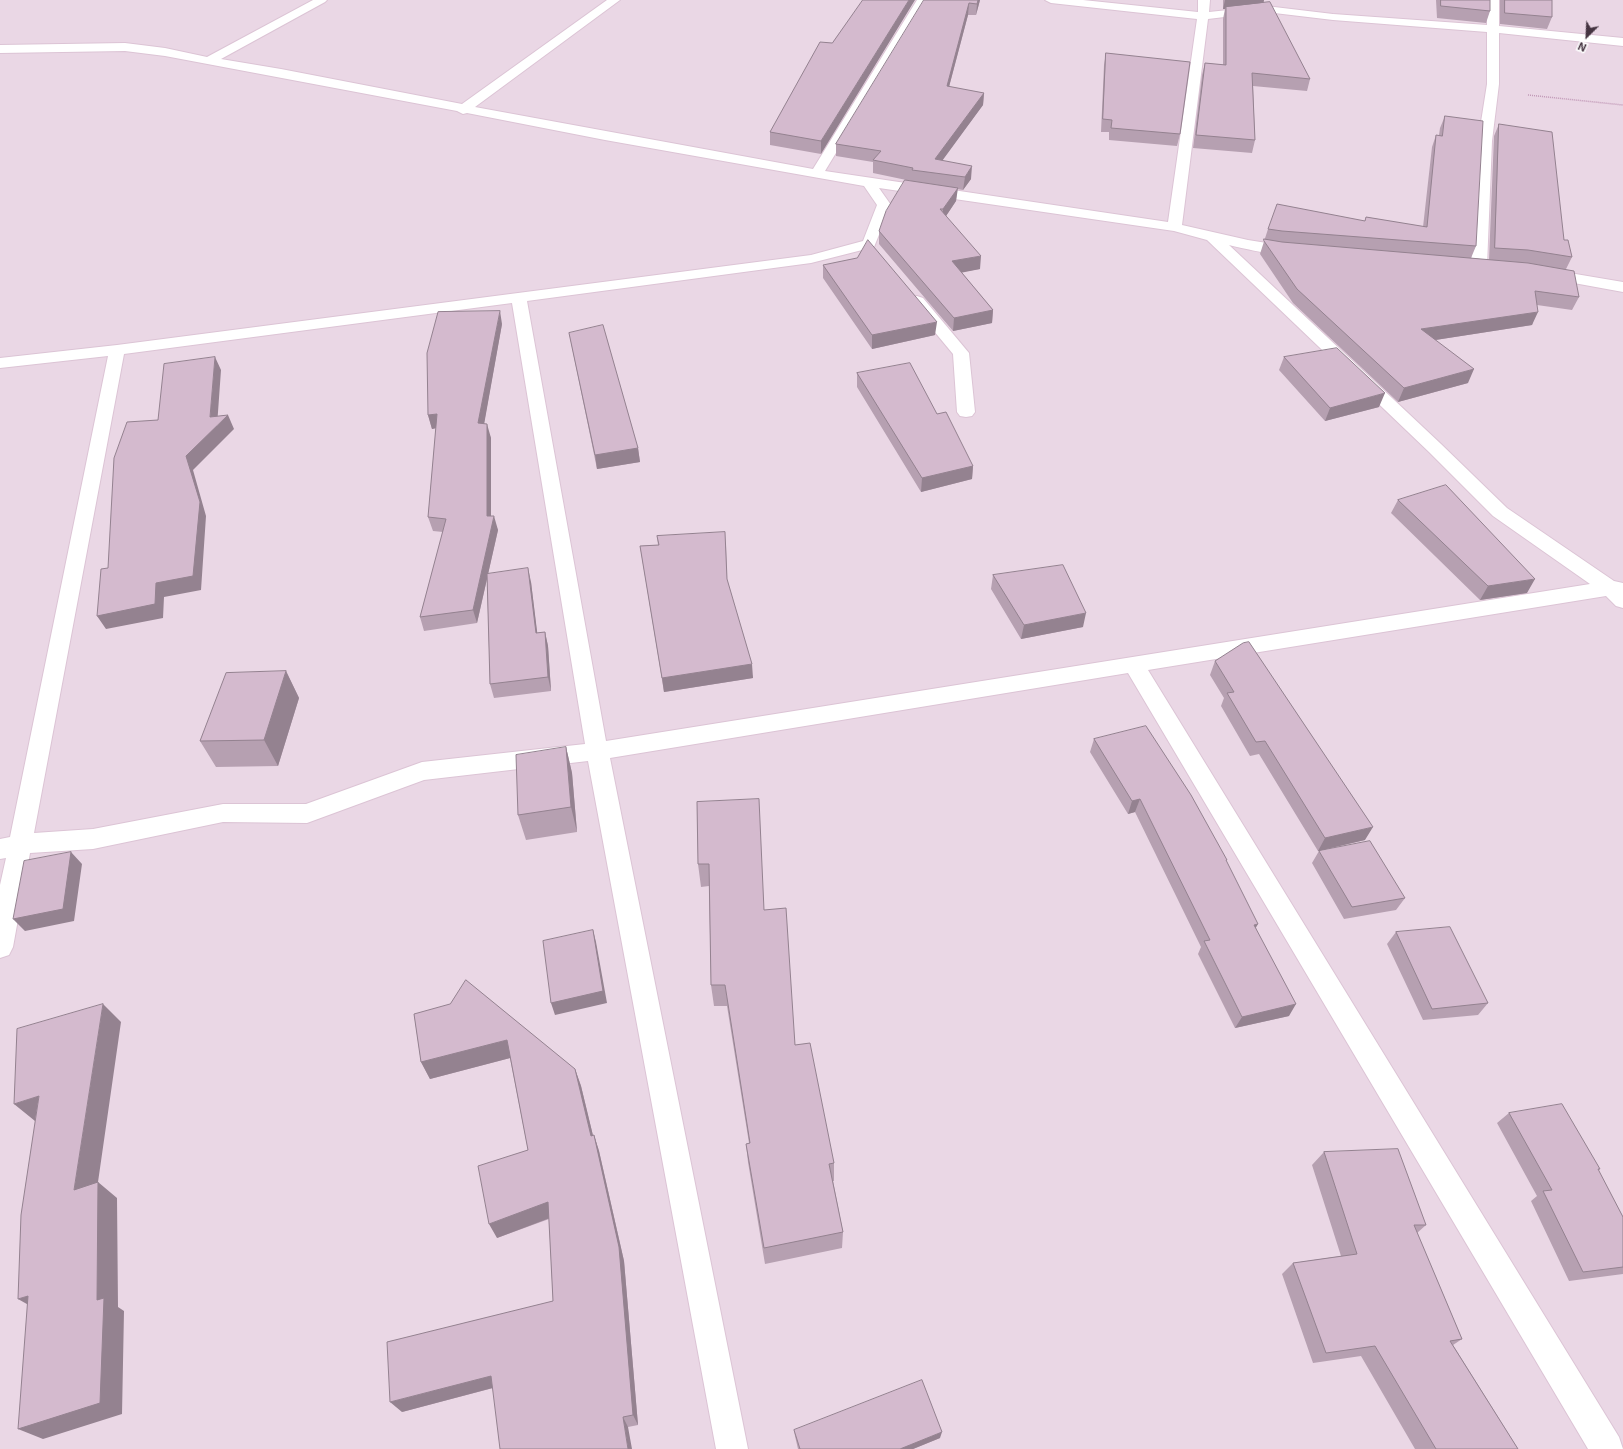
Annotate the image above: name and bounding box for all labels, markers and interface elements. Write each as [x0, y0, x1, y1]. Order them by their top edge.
north arrow [1567, 16, 1607, 56]
text: N [1576, 40, 1588, 55]

